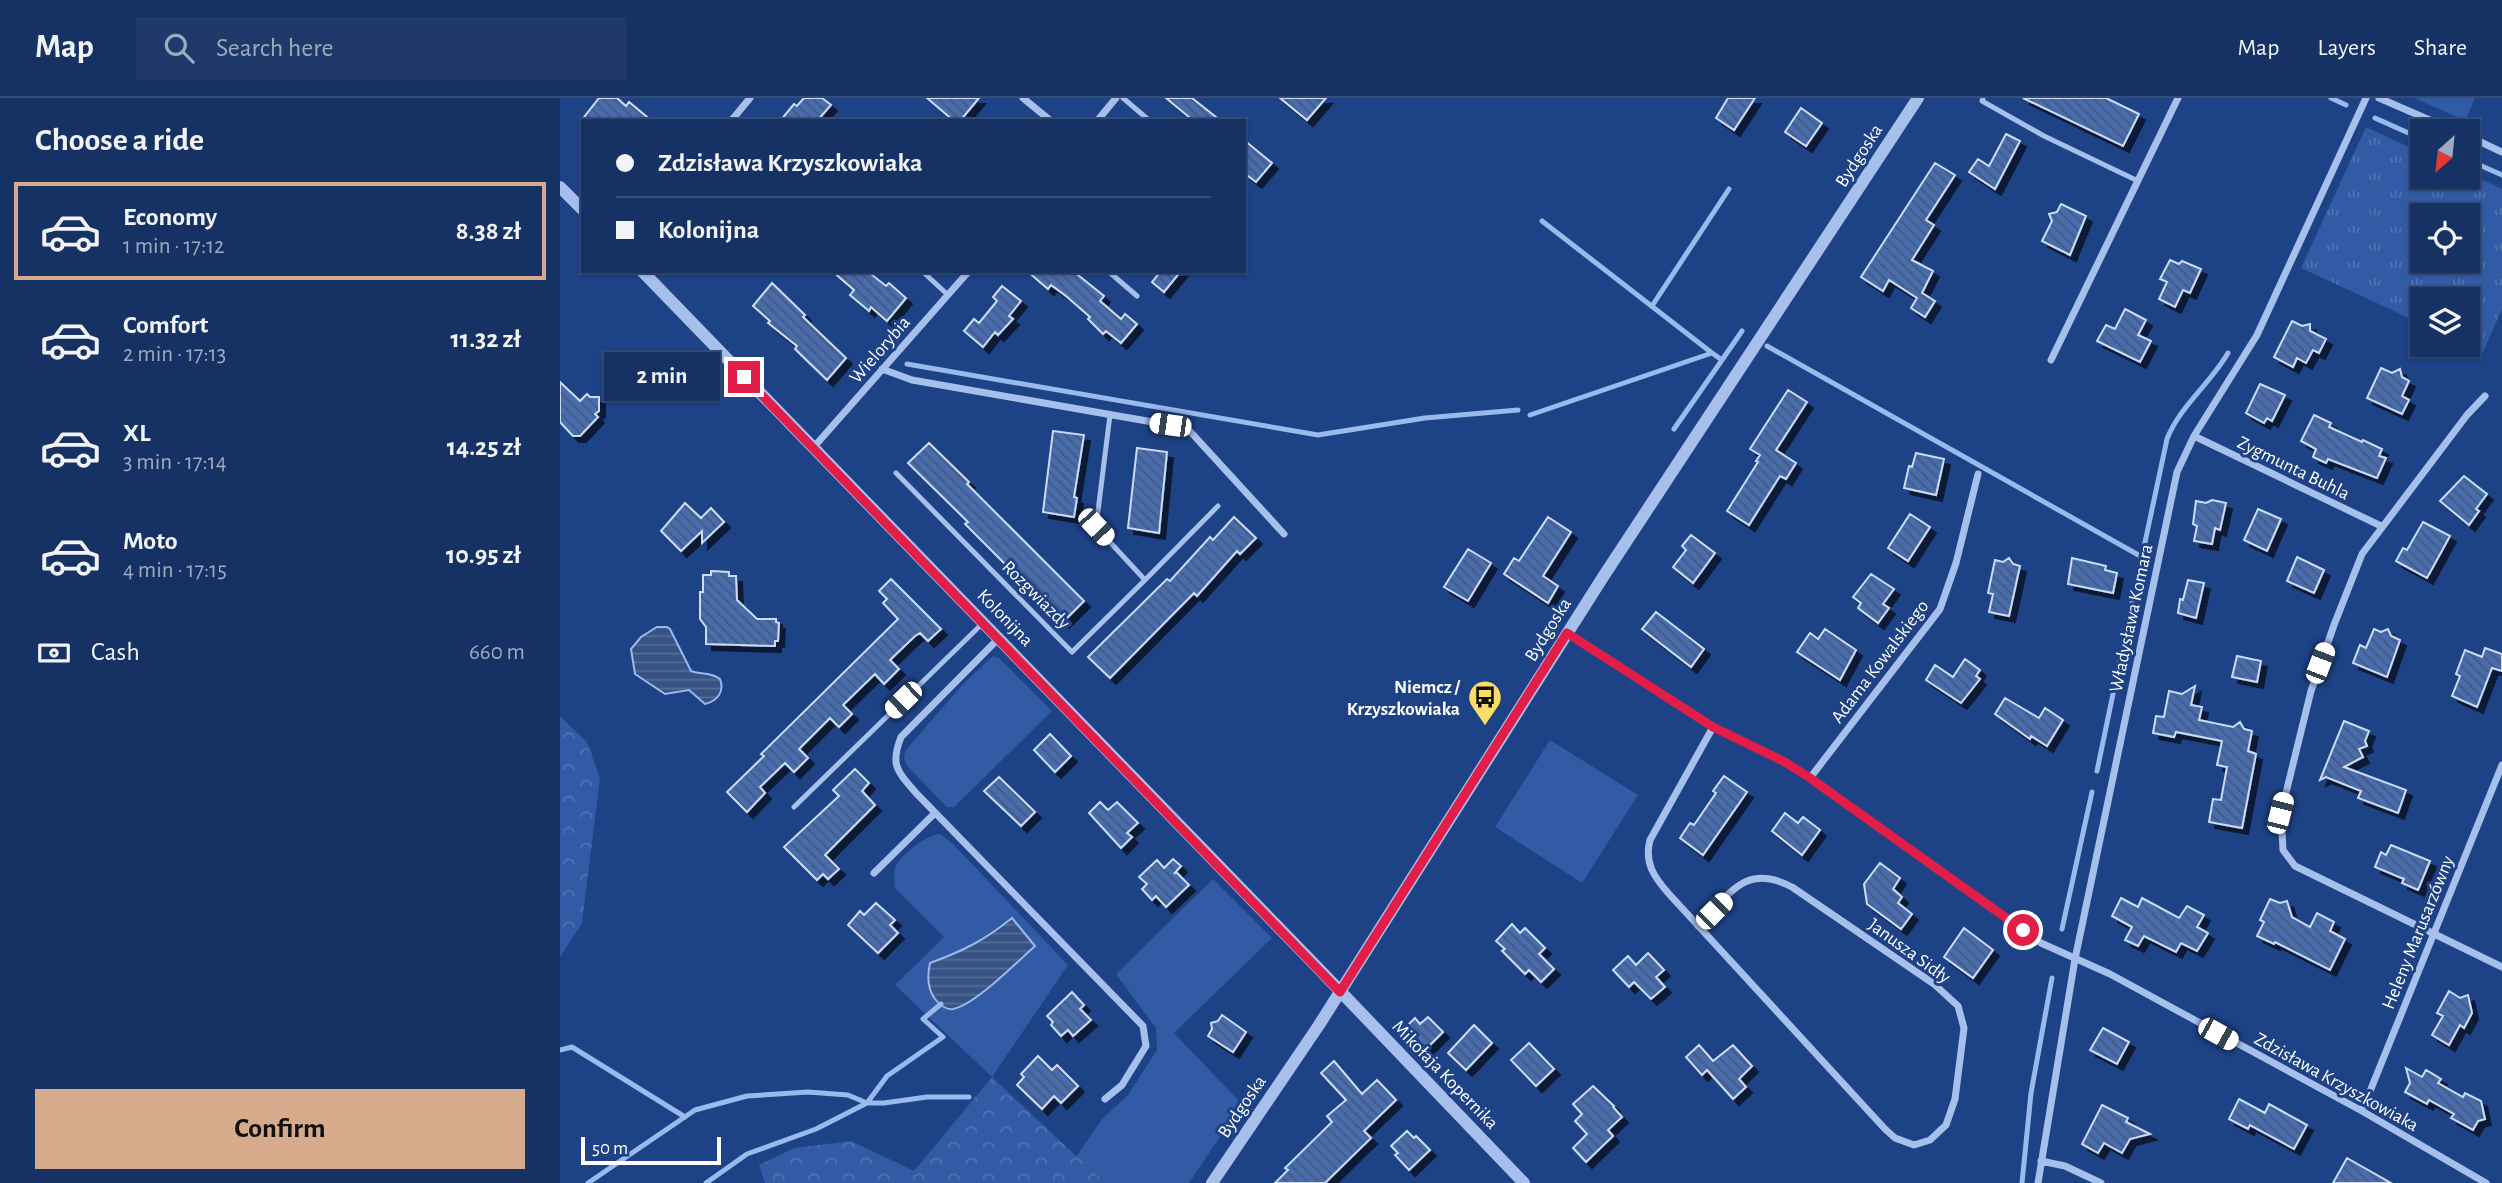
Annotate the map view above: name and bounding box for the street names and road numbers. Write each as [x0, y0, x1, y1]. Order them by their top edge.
street label: Bydgoska [1832, 121, 1887, 191]
street label: Wielorybia [846, 313, 914, 387]
street label: Zygmunta Buhla [2234, 433, 2353, 504]
street label: Władysława Komara [2106, 542, 2157, 694]
street label: Rozgwiazdy [998, 557, 1074, 633]
street label: Kolonijna [973, 586, 1037, 650]
street label: Bydgoska [1522, 595, 1575, 665]
street label: Adama Kowalskiego [1828, 597, 1933, 727]
street label: Heleny Marusarzówny [2379, 853, 2458, 1012]
street label: Janusza Sidły [1864, 915, 1954, 987]
street label: Mikołaja Kopernika [1388, 1017, 1502, 1133]
street label: Zdzisława Krzyszkowiaka [2251, 1029, 2422, 1135]
street label: Bydgoska [1215, 1072, 1270, 1141]

